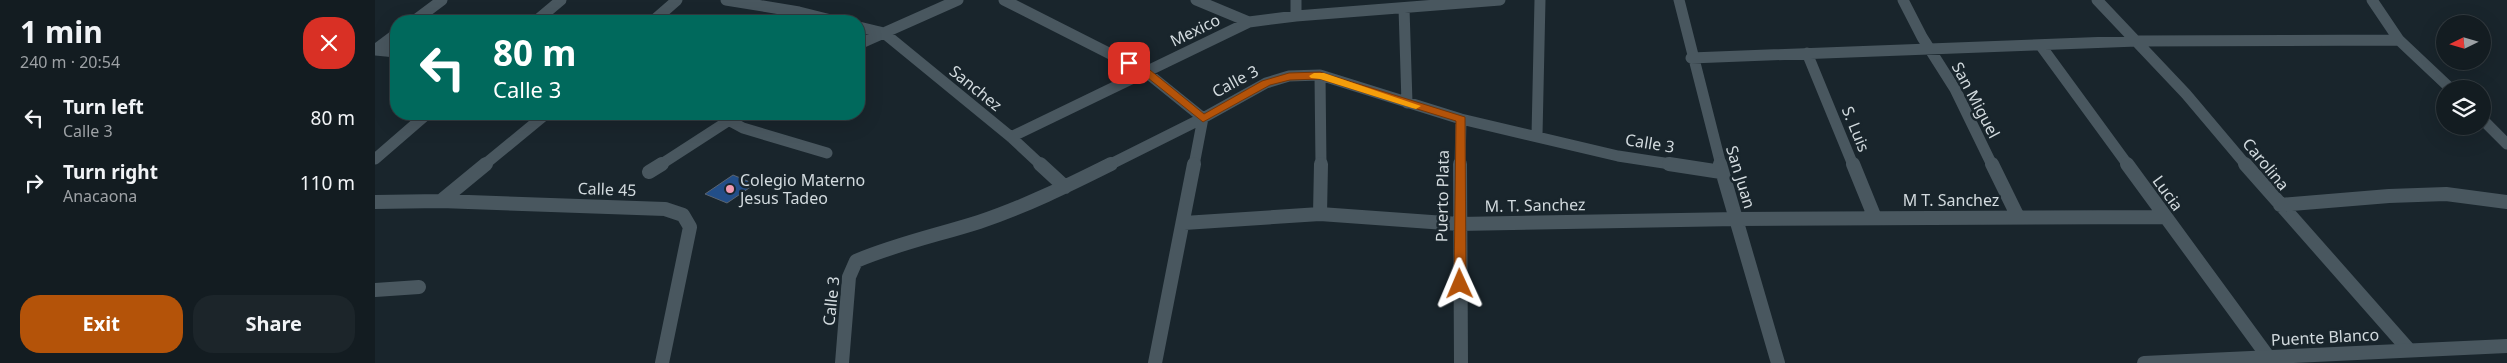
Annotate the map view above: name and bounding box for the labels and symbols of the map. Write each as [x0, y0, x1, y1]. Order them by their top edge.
street label: Mexico [1166, 8, 1224, 52]
north arrow [2436, 15, 2491, 70]
pin [1108, 42, 1150, 84]
street label: San Miguel [1947, 58, 2005, 142]
street label: Sanchez [945, 60, 1007, 116]
street label: Calle 3 [1208, 60, 1262, 102]
street label: S. Luis [1837, 103, 1875, 155]
street label: Calle 3 [1624, 128, 1676, 158]
street label: Carolina [2238, 133, 2294, 195]
street label: San Juan [1721, 143, 1761, 211]
street label: Puerto Plata [1430, 150, 1454, 242]
place label: Colegio Materno Jesus Tadeo [738, 169, 865, 209]
street label: Lucia [2148, 171, 2188, 215]
street label: Calle 45 [577, 177, 637, 201]
marker: Colegio Materno Jesus Tadeo [724, 183, 736, 195]
street label: M T. Sanchez [1903, 189, 1999, 211]
street label: M. T. Sanchez [1484, 193, 1586, 217]
position arrow [1433, 257, 1485, 309]
street label: Calle 3 [817, 275, 845, 327]
street label: Puente Blanco [2270, 323, 2380, 351]

